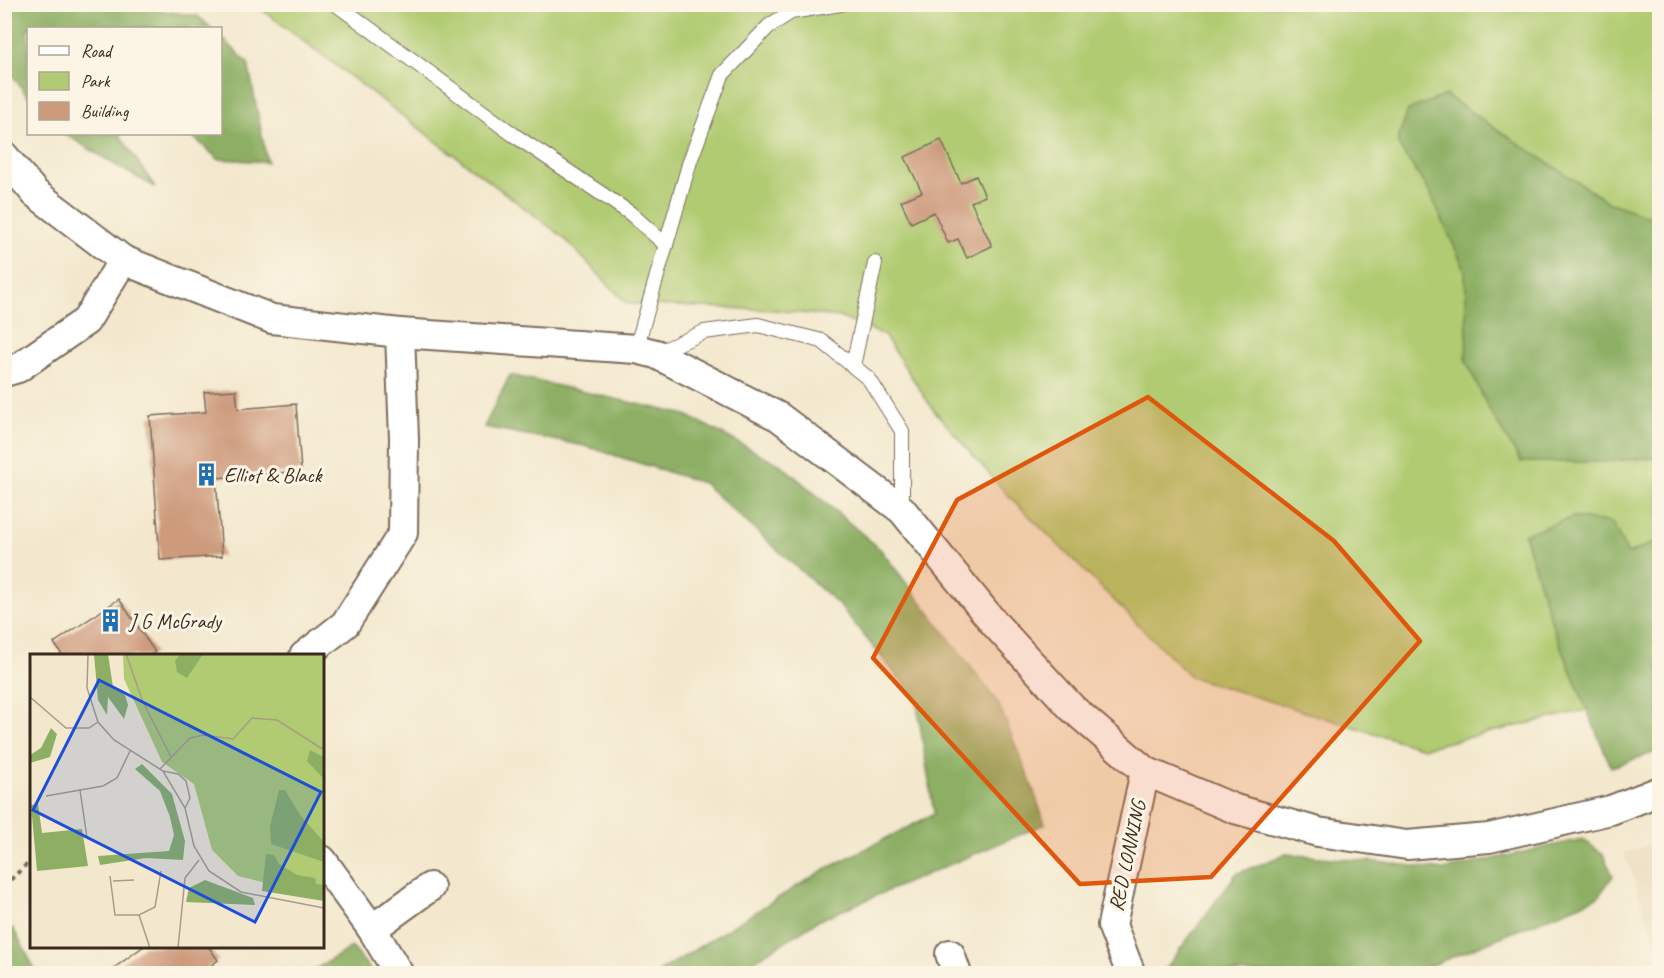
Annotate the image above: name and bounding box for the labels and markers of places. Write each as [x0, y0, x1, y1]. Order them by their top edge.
building icon: Elliot & Black [193, 462, 219, 488]
place label: Elliot & Black [224, 462, 323, 488]
building icon: J G McGrady [98, 608, 124, 634]
place label: J G McGrady [128, 608, 223, 634]

